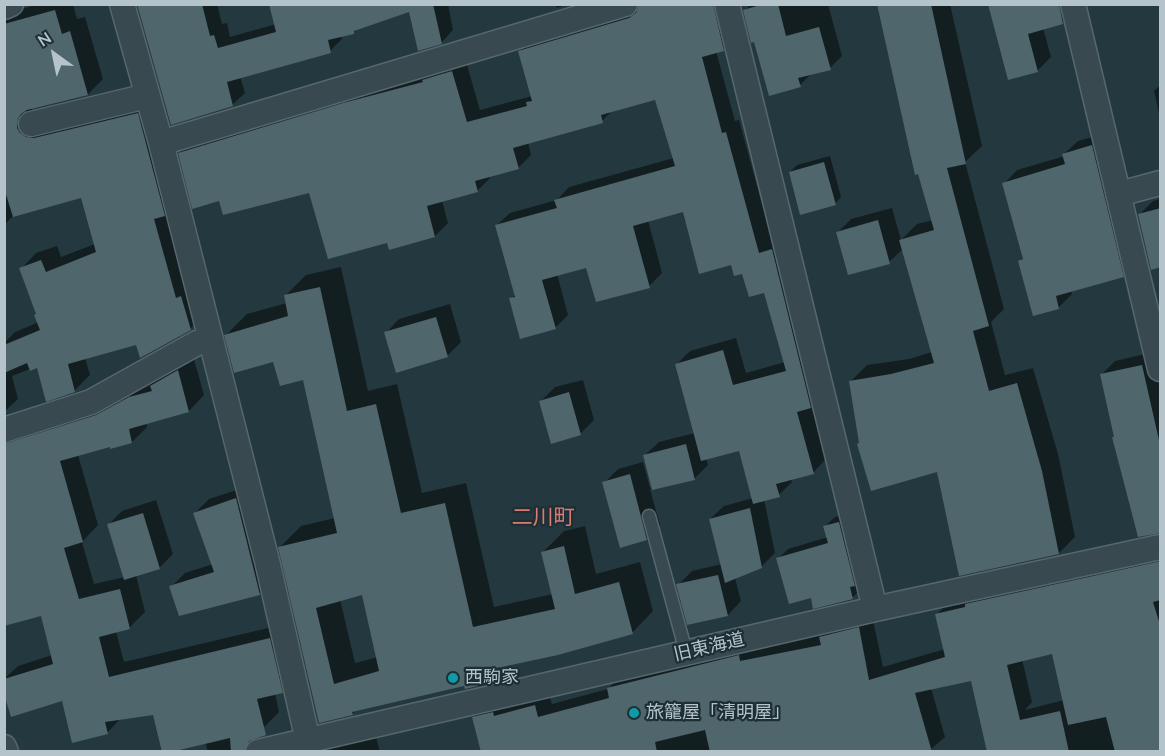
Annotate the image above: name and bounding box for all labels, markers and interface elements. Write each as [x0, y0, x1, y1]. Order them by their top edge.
north arrow [24, 24, 84, 84]
text: N [34, 27, 55, 51]
district label: 二川町 [512, 505, 574, 531]
street label: 旧東海道 [671, 628, 747, 666]
place label: 西駒家 [465, 667, 519, 689]
marker: 西駒家 [446, 671, 460, 685]
place label: 旅籠屋「清明屋」 [646, 702, 790, 724]
marker: 旅籠屋「清明屋」 [627, 706, 641, 720]

